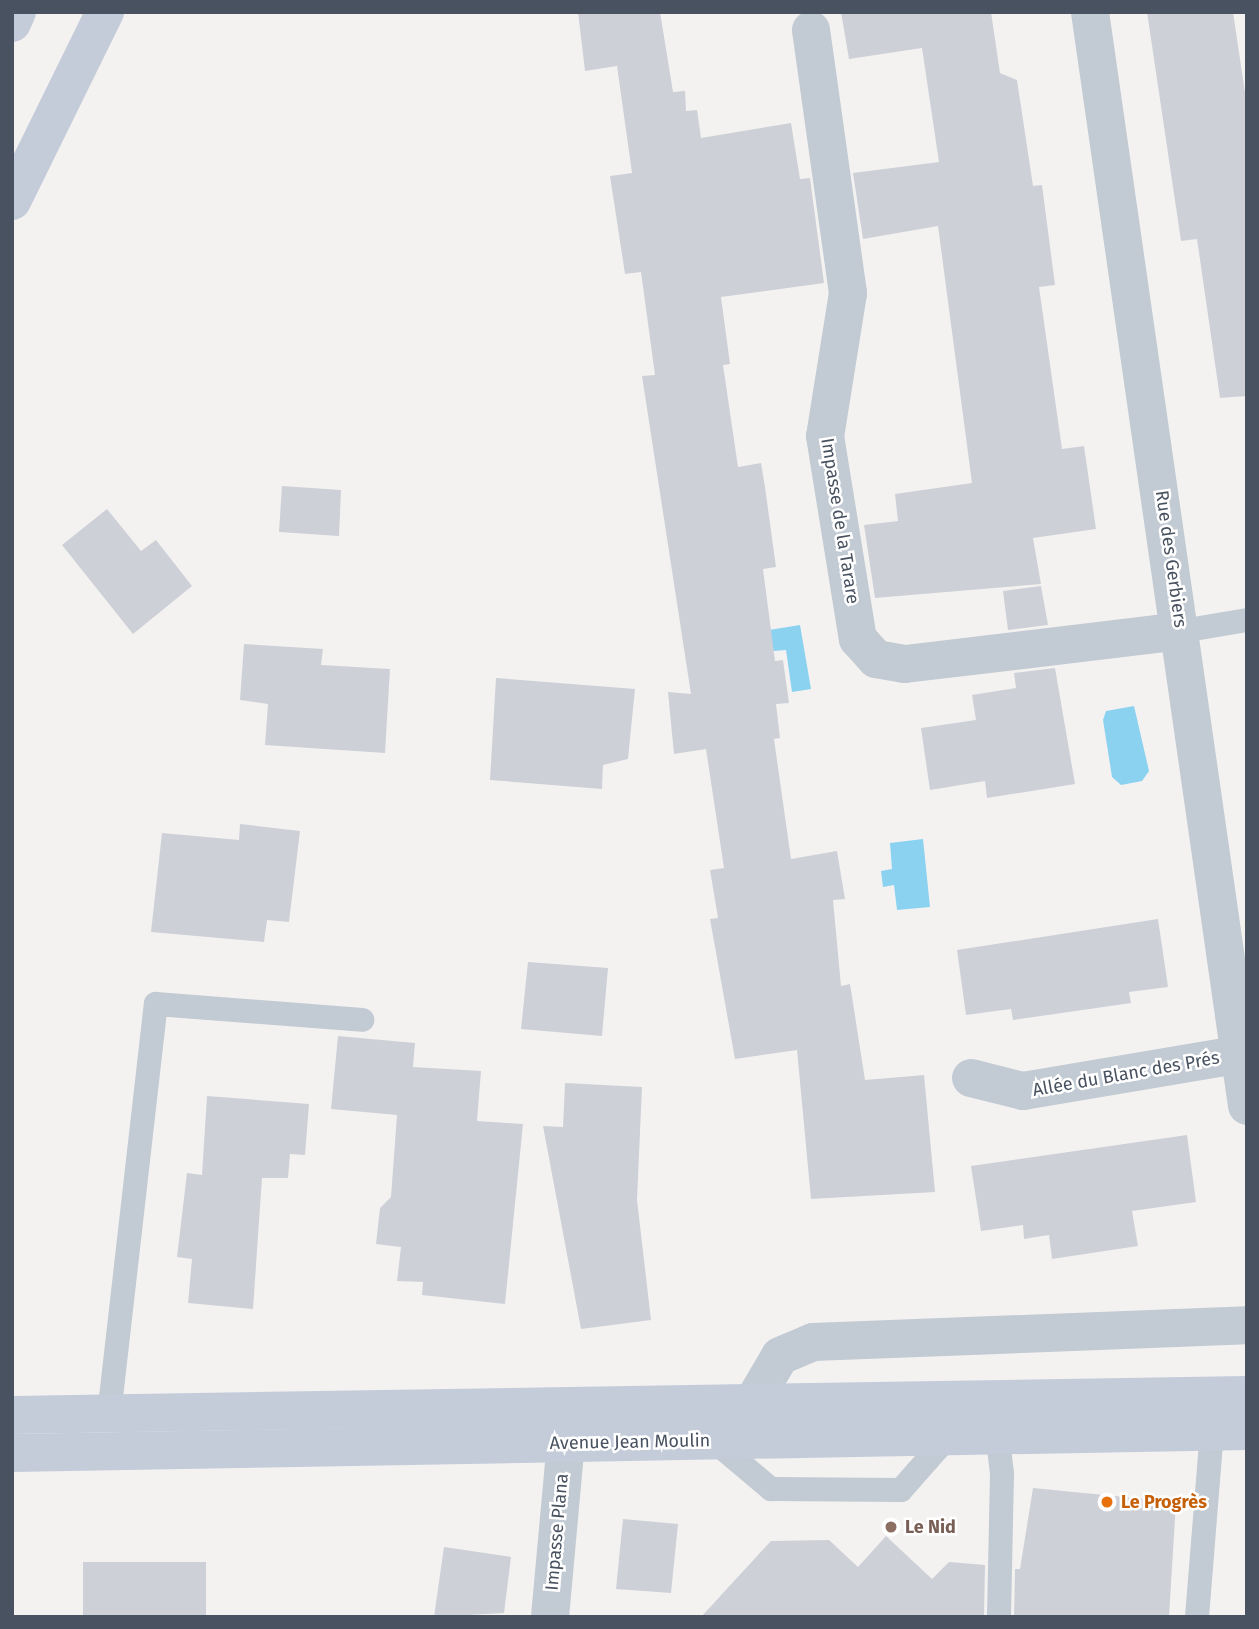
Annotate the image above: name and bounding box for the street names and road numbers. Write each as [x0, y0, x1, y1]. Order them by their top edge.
street label: Impasse de la Tarare [816, 436, 864, 606]
street label: Rue des Gerbiers [1151, 489, 1191, 629]
street label: Allée du Blanc des Prés [1031, 1047, 1221, 1101]
street label: Avenue Jean Moulin [550, 1430, 710, 1454]
street label: Impasse Plana [541, 1472, 573, 1592]

